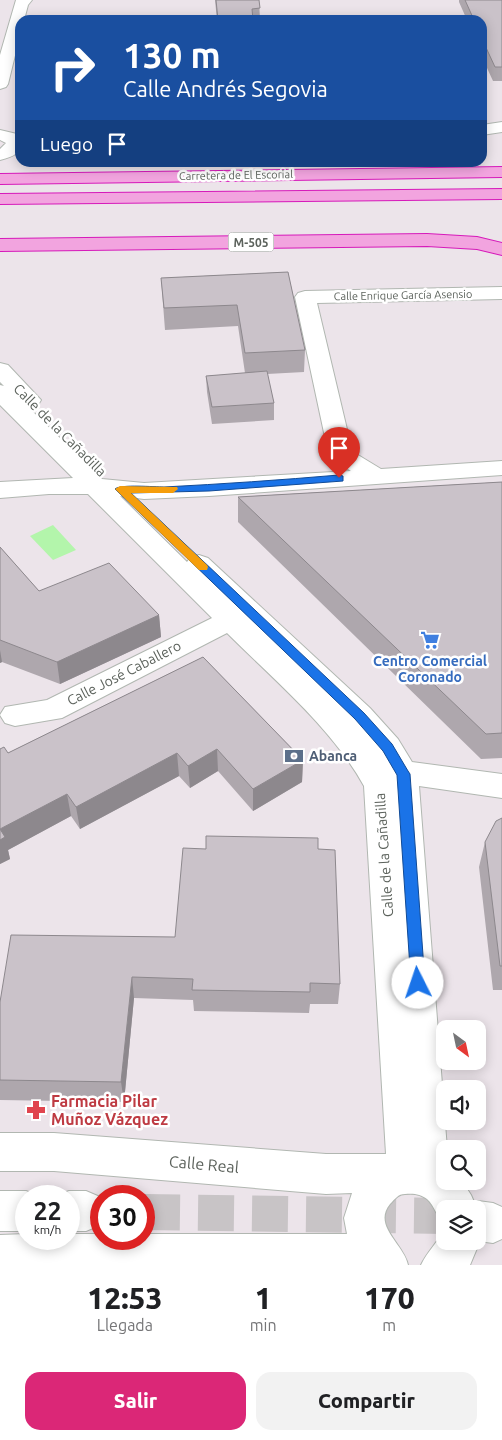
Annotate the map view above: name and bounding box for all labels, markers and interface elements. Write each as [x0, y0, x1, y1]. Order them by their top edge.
icon: right [40, 35, 105, 100]
text: 130 m [123, 35, 221, 75]
text: Calle Andrés Segovia [123, 76, 328, 101]
icon: arrive [103, 130, 131, 158]
text: Luego [40, 133, 93, 155]
street label: Carretera de El Escorial [179, 168, 293, 182]
road number: M-505 [228, 232, 274, 252]
street label: Calle Enrique García Asensio [334, 288, 472, 302]
street label: Calle de la Cañadilla [10, 380, 110, 480]
pin [318, 427, 360, 478]
icon: arrive [325, 434, 353, 462]
supermarket icon: Centro Comercial Coronado [419, 629, 441, 651]
street label: Calle José Caballero [64, 637, 184, 709]
place label: Centro Comercial Coronado [373, 653, 487, 685]
bank icon: Abanca [283, 745, 305, 767]
place label: Abanca [309, 748, 357, 764]
street label: Calle de la Cañadilla [372, 792, 396, 918]
position arrow [391, 956, 443, 1008]
north arrow [436, 1020, 486, 1070]
map controls [436, 1020, 486, 1250]
button: sound [436, 1080, 486, 1130]
place label: Farmacia Pilar Muñoz Vázquez [51, 1092, 168, 1128]
pharmacy icon: Farmacia Pilar Muñoz Vázquez [25, 1099, 47, 1121]
button: search [436, 1140, 486, 1190]
street label: Calle Real [168, 1152, 240, 1176]
speed limit sign: 30 [90, 1185, 155, 1250]
text: 22 [33, 1197, 62, 1225]
button: layers [436, 1200, 486, 1250]
text: km/h [34, 1223, 61, 1236]
text: 12:53 [87, 1281, 162, 1315]
text: 1 [255, 1281, 272, 1315]
text: 170 [364, 1281, 415, 1315]
text: Llegada [97, 1316, 153, 1334]
text: min [250, 1316, 277, 1334]
text: m [382, 1316, 396, 1334]
button: Salir [25, 1372, 246, 1430]
button: Compartir [256, 1372, 477, 1430]

